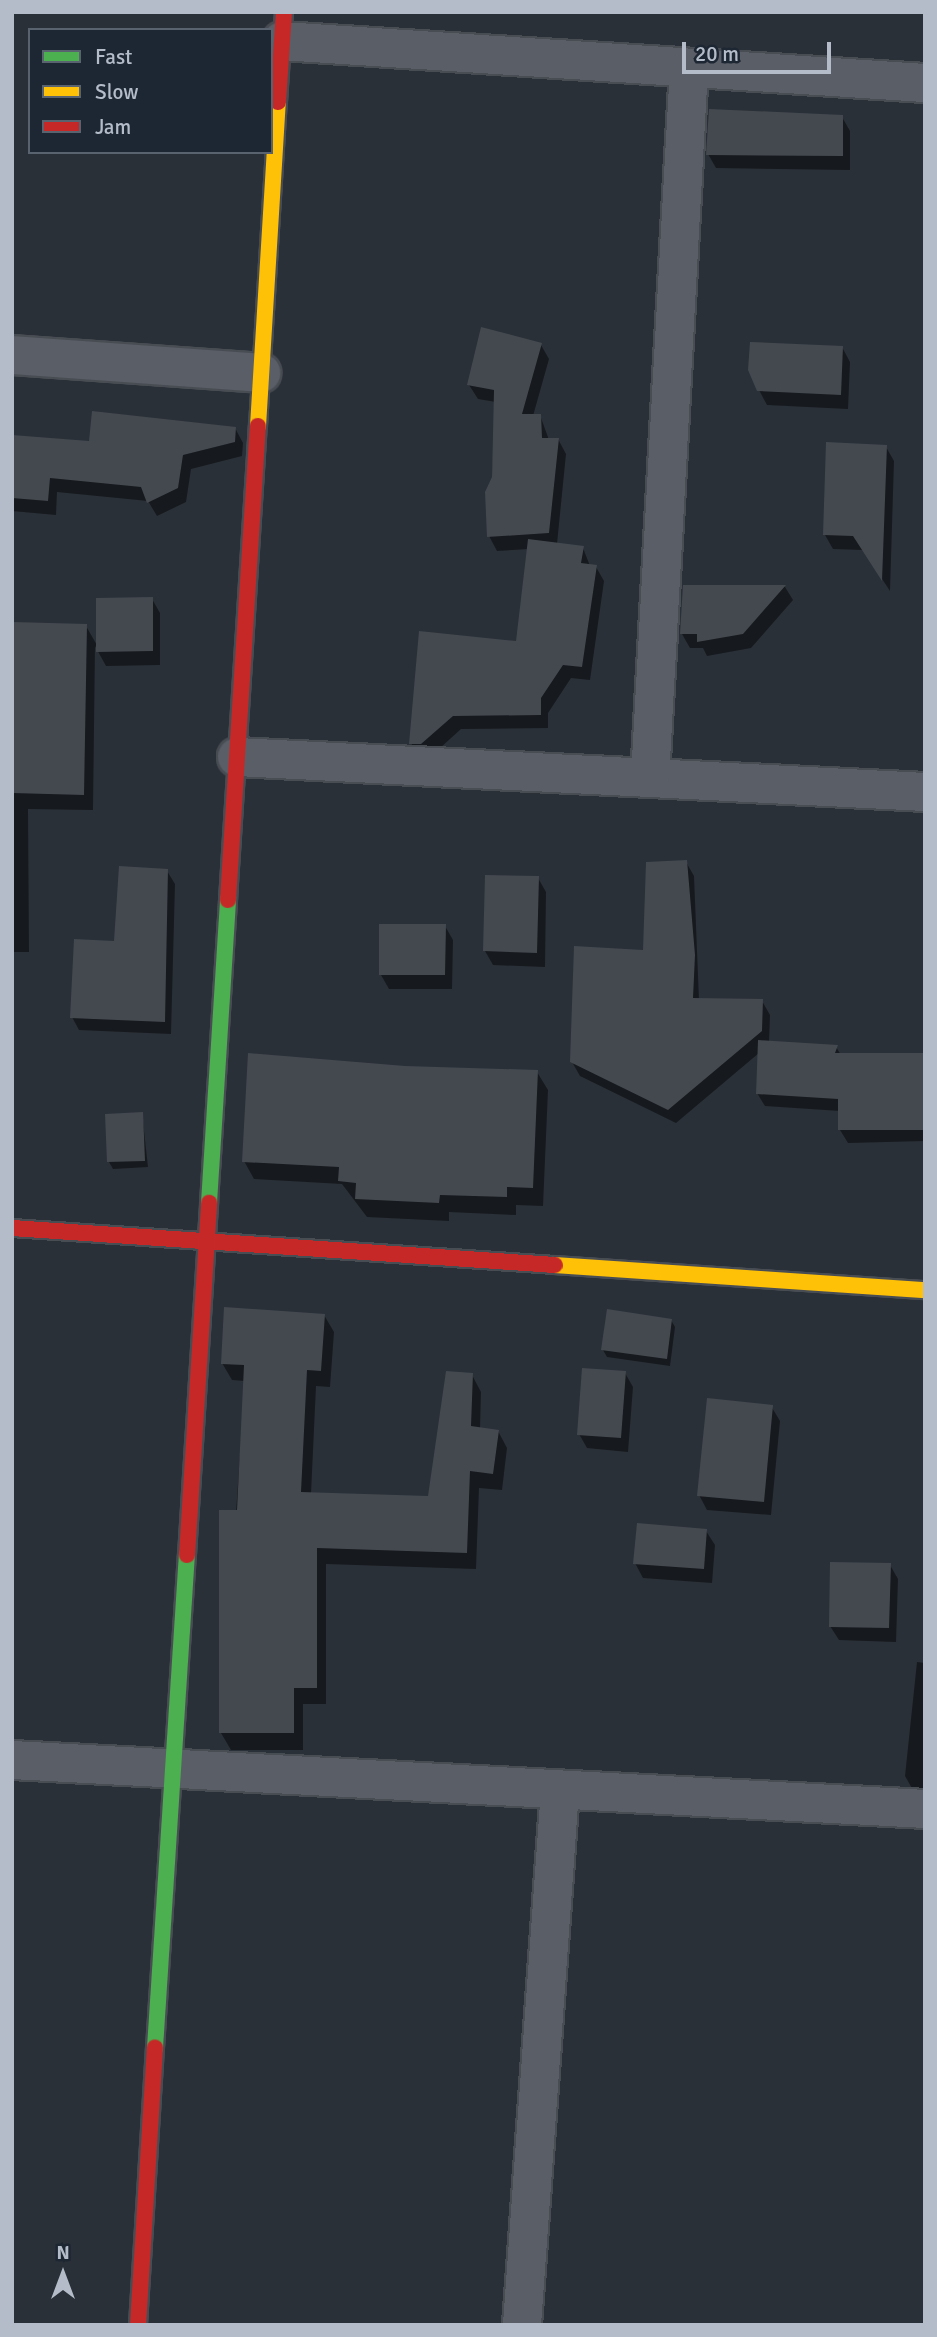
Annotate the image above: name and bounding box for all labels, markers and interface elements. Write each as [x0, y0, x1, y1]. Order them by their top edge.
legend [28, 28, 273, 154]
scale bar [685, 28, 834, 72]
text: 20 m [695, 41, 739, 67]
text: Fast [95, 44, 132, 70]
text: Slow [95, 79, 139, 105]
text: Jam [95, 114, 131, 140]
north arrow [28, 2239, 98, 2309]
text: N [56, 2241, 70, 2265]

